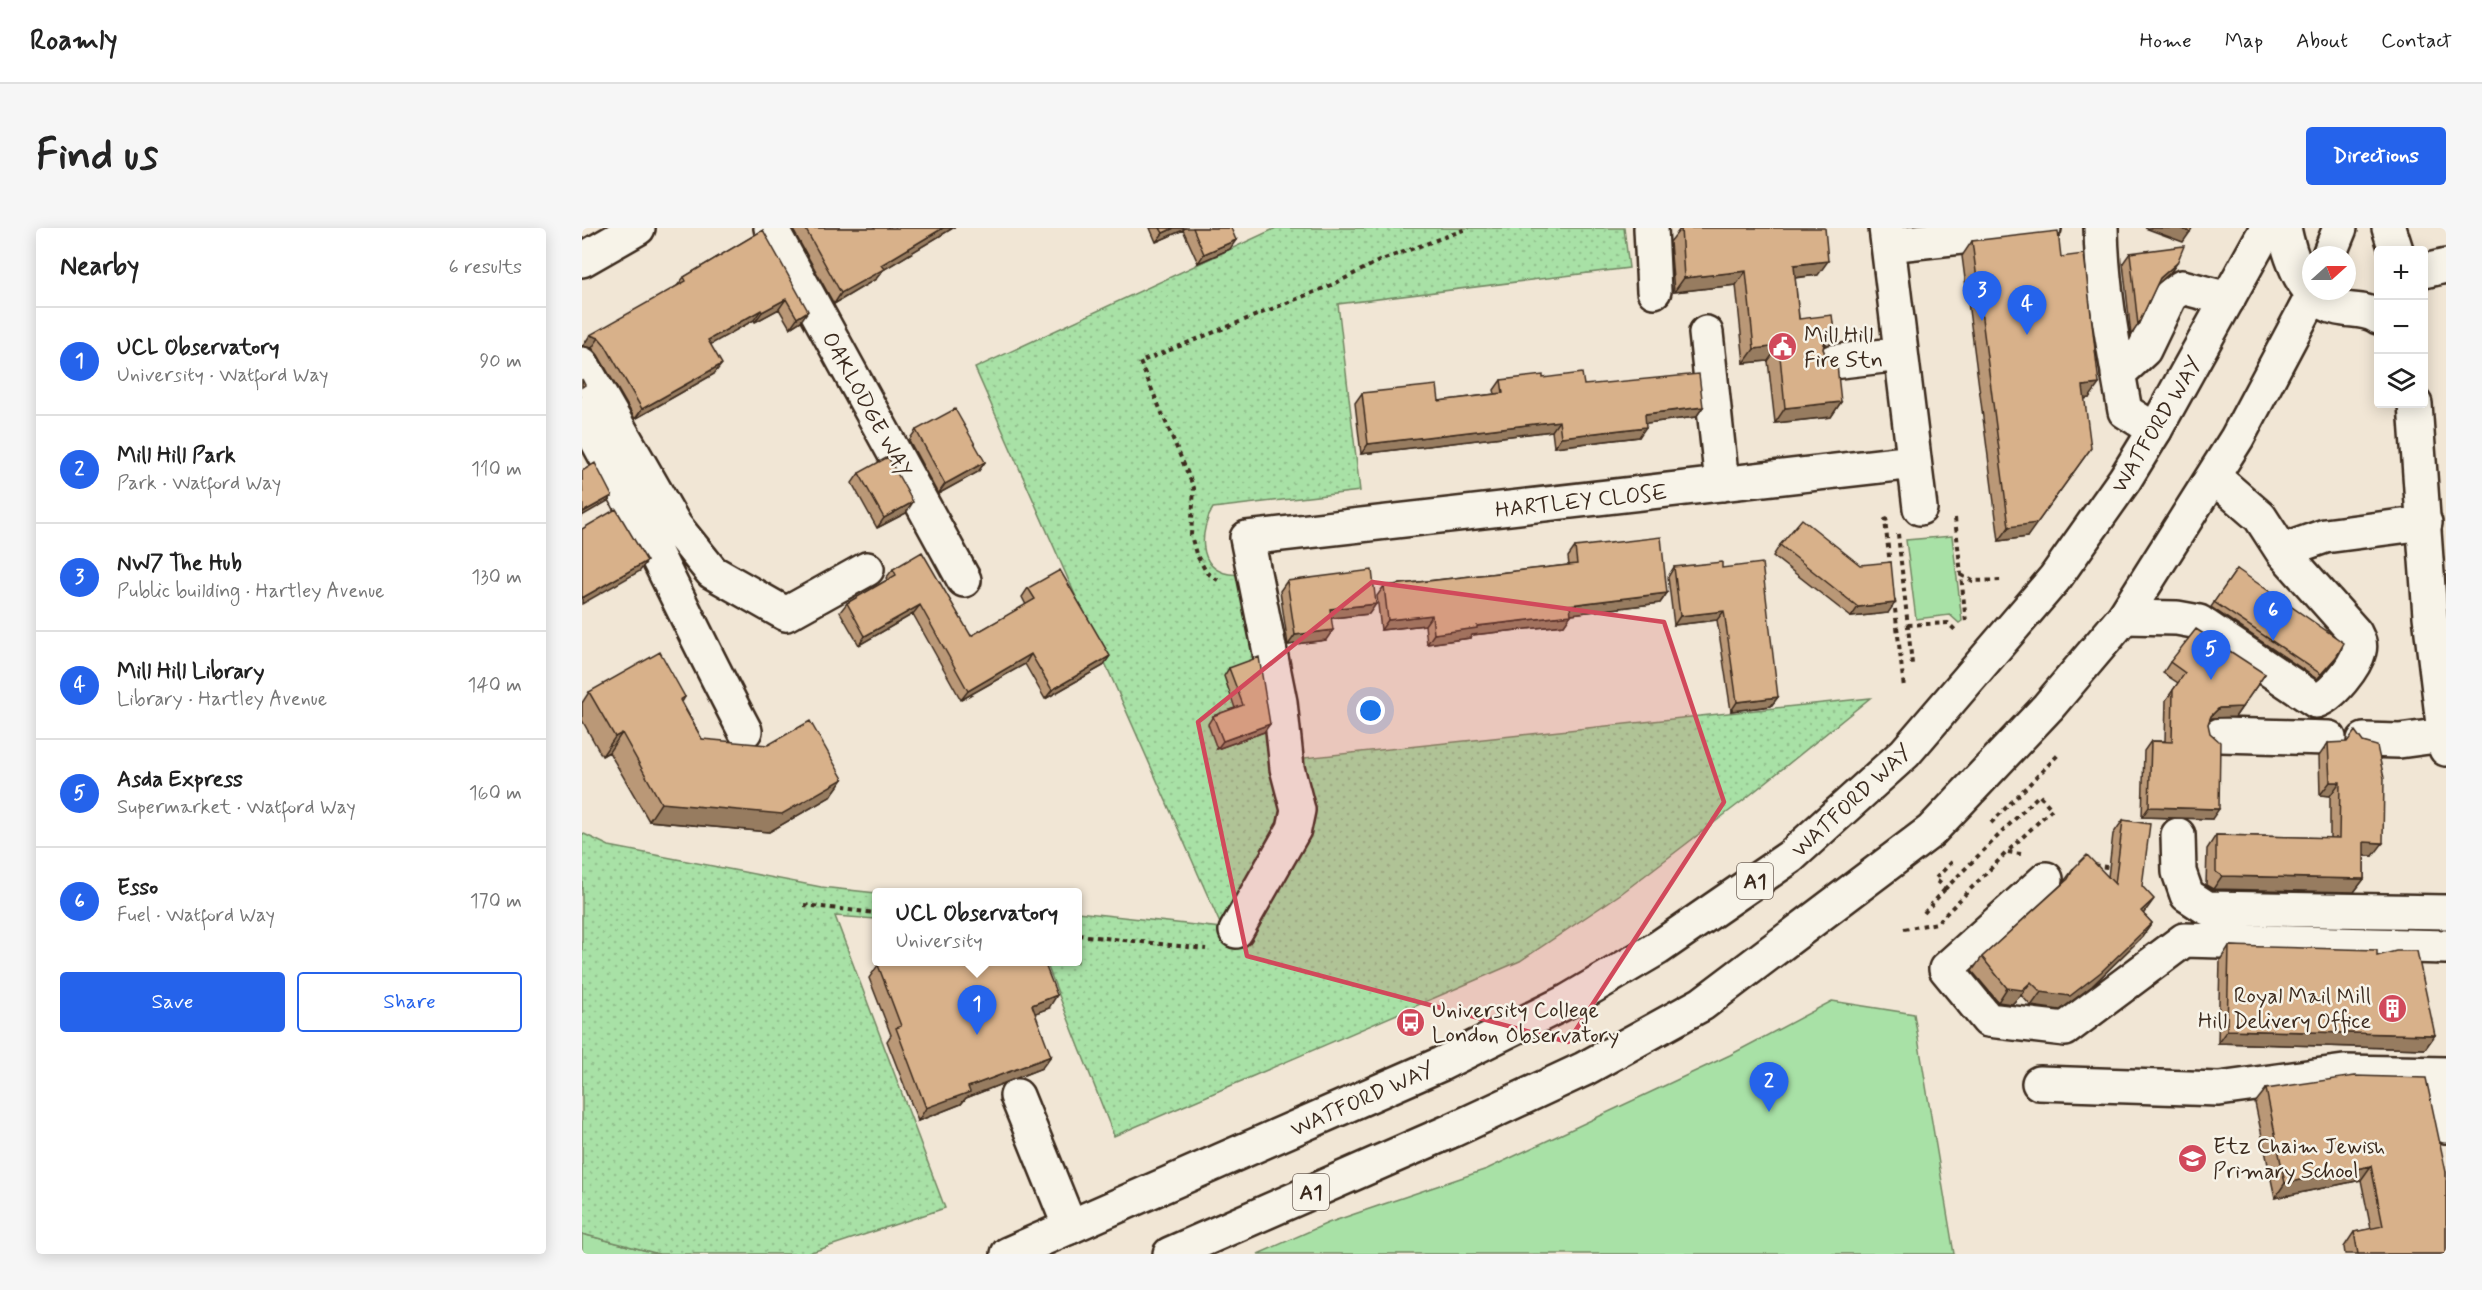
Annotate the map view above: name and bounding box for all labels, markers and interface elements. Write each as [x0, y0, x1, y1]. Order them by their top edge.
text: Roamly [30, 23, 118, 60]
text: Home [2140, 27, 2192, 55]
text: Map [2225, 27, 2263, 55]
text: About [2296, 27, 2348, 55]
text: Contact [2381, 27, 2452, 55]
button: Directions [2306, 127, 2446, 185]
text: Find us [36, 129, 158, 184]
north arrow [2302, 246, 2356, 300]
map controls [2374, 246, 2428, 408]
button: + [2374, 246, 2428, 300]
text: Nearby [60, 250, 139, 284]
text: 6 results [449, 254, 522, 281]
pin: 3 [1962, 272, 2002, 321]
pin: 4 [2008, 285, 2046, 335]
button: − [2374, 300, 2428, 354]
place label: Mill Hill Fire Stn [1804, 322, 1883, 375]
street label: OAKLODGE WAY [815, 327, 918, 483]
public building icon: Mill Hill Fire Stn [1767, 331, 1799, 363]
text: UCL Observatory [117, 334, 279, 362]
text: 1 [75, 348, 84, 375]
text: 90 m [479, 348, 522, 375]
street label: WATFORD WAY [2106, 352, 2209, 498]
button: layers [2374, 354, 2428, 408]
text: University · Watford Way [117, 362, 328, 389]
text: Mill Hill Park [117, 442, 236, 470]
text: 2 [75, 456, 84, 483]
text: 110 m [471, 456, 522, 483]
text: Park · Watford Way [117, 470, 281, 497]
street label: HARTLEY CLOSE [1494, 479, 1669, 525]
text: NW7 The Hub [117, 550, 242, 578]
text: 3 [75, 564, 84, 591]
text: 130 m [471, 564, 522, 591]
text: Public building · Hartley Avenue [117, 578, 385, 605]
pin: 6 [2254, 592, 2292, 641]
pin: 5 [2192, 630, 2230, 680]
text: Mill Hill Library [117, 658, 264, 686]
text: 4 [74, 672, 85, 699]
text: 140 m [468, 672, 522, 699]
text: Library · Hartley Avenue [117, 686, 327, 713]
your location [1356, 696, 1385, 725]
street label: WATFORD WAY [1786, 739, 1918, 864]
text: Asda Express [117, 766, 243, 794]
text: 5 [74, 780, 86, 807]
text: 160 m [469, 780, 522, 807]
text: Supermarket · Watford Way [117, 794, 356, 821]
road number: A1 [1737, 863, 1773, 899]
text: Esso [117, 874, 158, 902]
text: 6 [74, 888, 85, 915]
text: 170 m [470, 888, 522, 915]
popup [872, 888, 1082, 966]
text: UCL Observatory [896, 900, 1058, 928]
text: Fuel · Watford Way [117, 902, 275, 929]
text: University [896, 928, 983, 955]
button: Save [60, 972, 285, 1032]
button: Share [297, 972, 522, 1032]
place label: Royal Mail Mill Hill Delivery Office [2198, 983, 2371, 1036]
pin: 1 [958, 986, 996, 1035]
building icon: Royal Mail Mill Hill Delivery Office [2376, 992, 2408, 1024]
place label: University College London Observatory [1432, 997, 1619, 1050]
bus stop icon: University College London Observatory [1395, 1006, 1427, 1038]
street label: WATFORD WAY [1287, 1056, 1439, 1144]
pin: 2 [1750, 1062, 1788, 1112]
place label: Etz Chaim Jewish Primary School [2213, 1133, 2385, 1186]
school or university icon: Etz Chaim Jewish Primary School [2176, 1142, 2208, 1174]
road number: A1 [1293, 1174, 1329, 1210]

